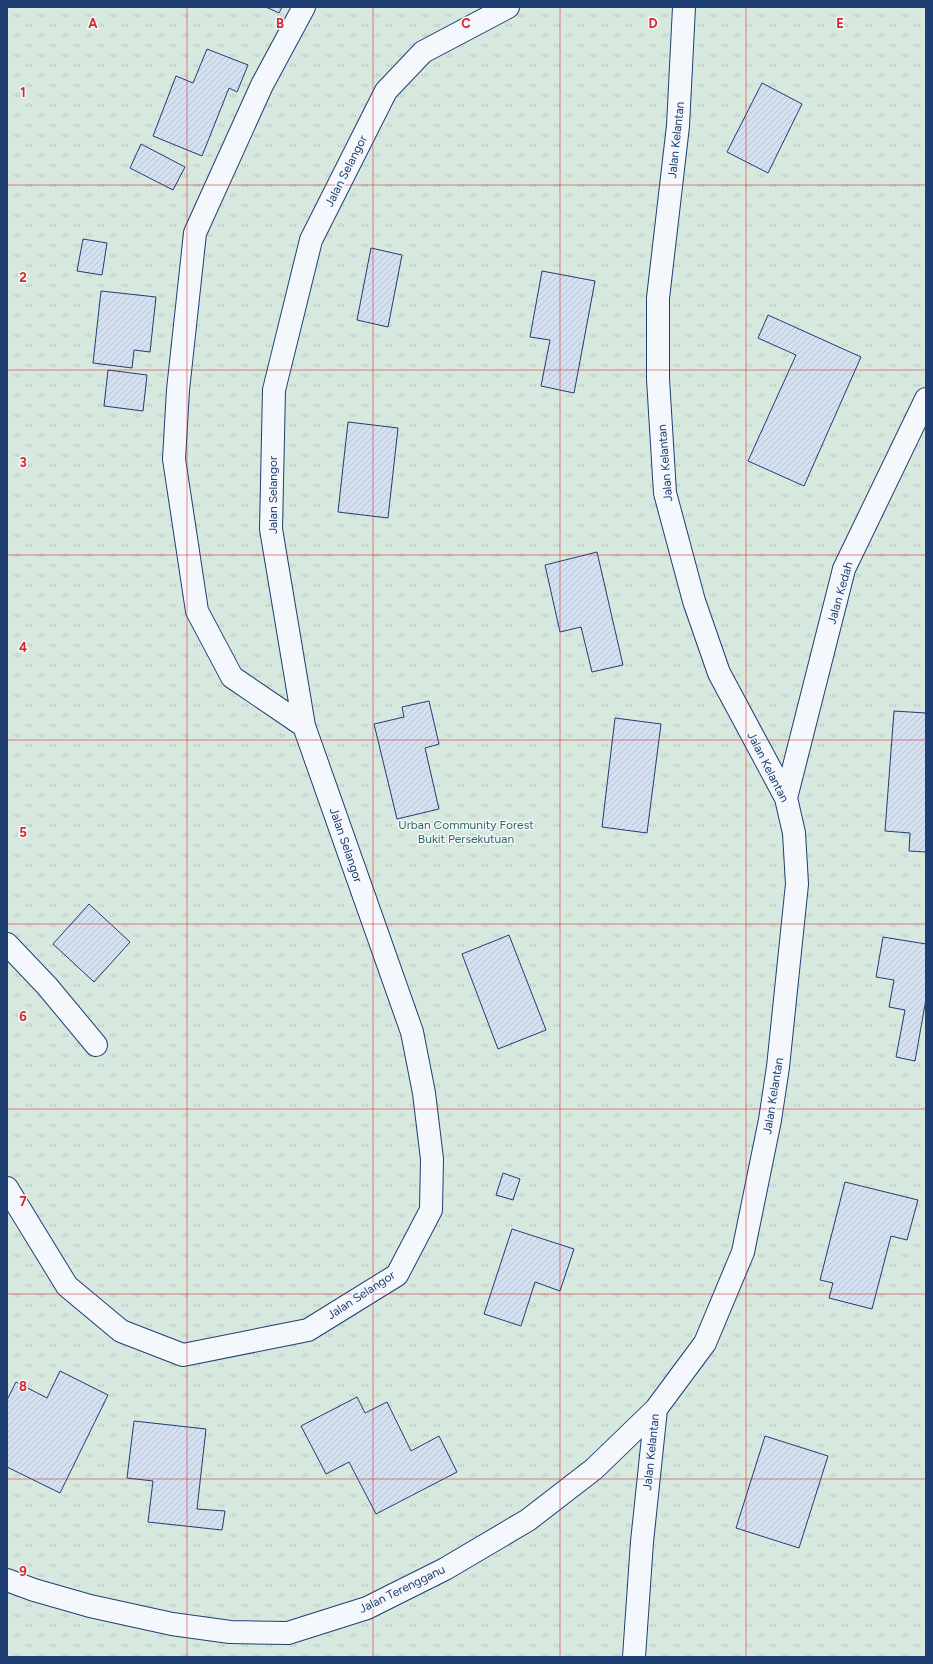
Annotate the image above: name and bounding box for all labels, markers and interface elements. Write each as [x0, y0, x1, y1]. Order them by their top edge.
text: A [88, 16, 98, 31]
text: B [276, 16, 284, 31]
text: C [461, 16, 471, 31]
text: D [648, 16, 658, 31]
text: E [836, 16, 844, 31]
text: 1 [20, 85, 26, 100]
street label: Jalan Kelantan [665, 101, 687, 179]
street label: Jalan Selangor [322, 133, 370, 209]
text: 2 [19, 270, 27, 285]
street label: Jalan Kelantan [655, 424, 675, 502]
text: 3 [19, 455, 27, 470]
street label: Jalan Selangor [266, 456, 280, 534]
street label: Jalan Kedah [824, 560, 856, 626]
text: 4 [19, 640, 27, 655]
street label: Jalan Kelantan [744, 729, 792, 805]
street label: Jalan Selangor [327, 806, 365, 884]
park label: Urban Community Forest Bukit Persekutuan [398, 818, 534, 846]
text: 5 [19, 825, 27, 840]
text: 6 [19, 1009, 27, 1024]
street label: Jalan Kelantan [760, 1056, 786, 1135]
text: 7 [19, 1194, 27, 1209]
street label: Jalan Selangor [324, 1268, 398, 1322]
text: 8 [19, 1379, 27, 1394]
street label: Jalan Kelantan [640, 1413, 662, 1491]
street label: Jalan Terengganu [357, 1562, 447, 1616]
text: 9 [19, 1564, 27, 1579]

